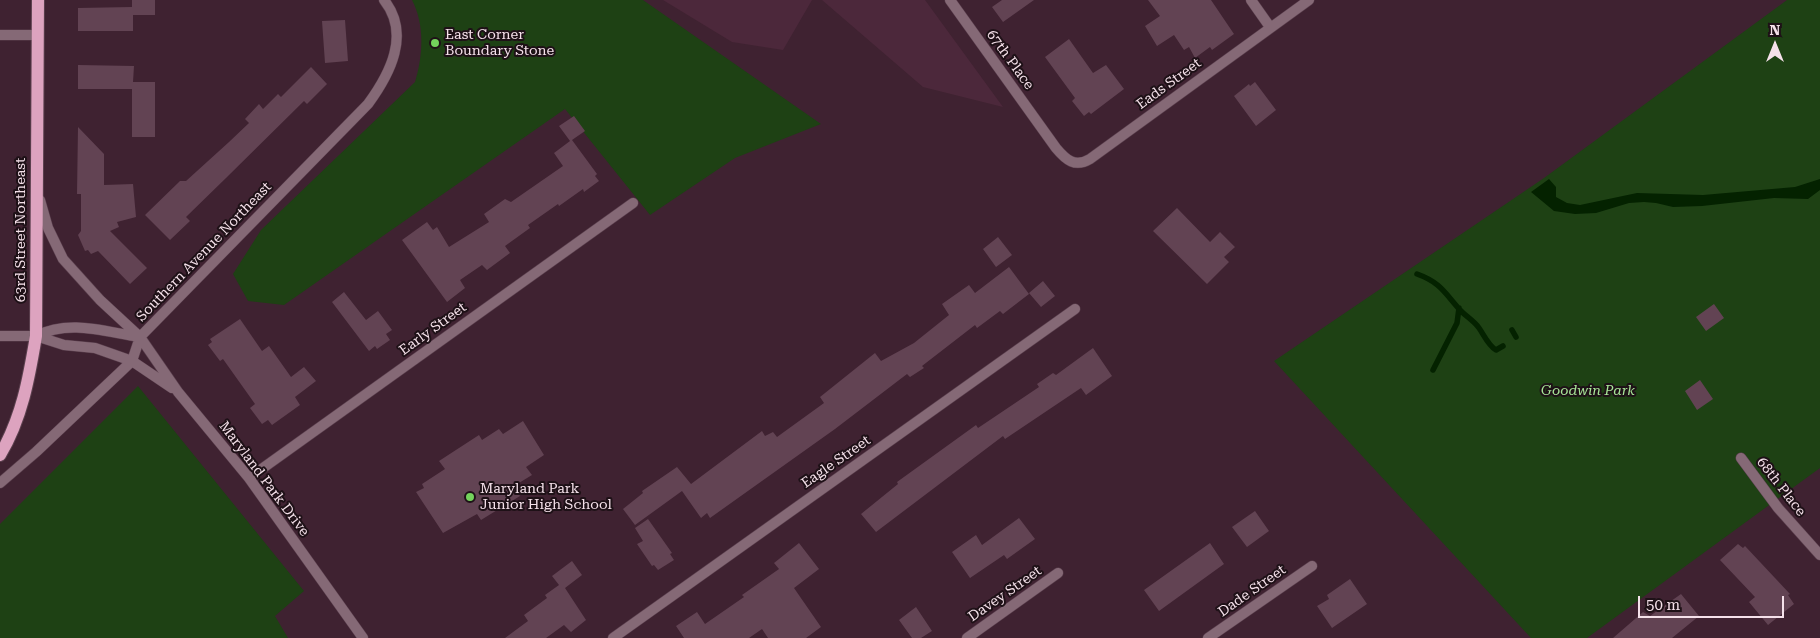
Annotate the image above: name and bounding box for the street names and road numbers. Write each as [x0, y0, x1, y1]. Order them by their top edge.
street label: 67th Place [983, 27, 1037, 93]
street label: Eads Street [1133, 55, 1205, 113]
street label: 63rd Street Northeast [13, 158, 29, 302]
street label: Southern Avenue Northeast [133, 179, 275, 325]
street label: Early Street [396, 299, 470, 359]
street label: Maryland Park Drive [215, 418, 313, 540]
street label: Eagle Street [798, 432, 874, 492]
street label: 68th Place [1753, 454, 1809, 520]
street label: Dade Street [1215, 562, 1289, 620]
street label: Davey Street [965, 563, 1045, 625]

